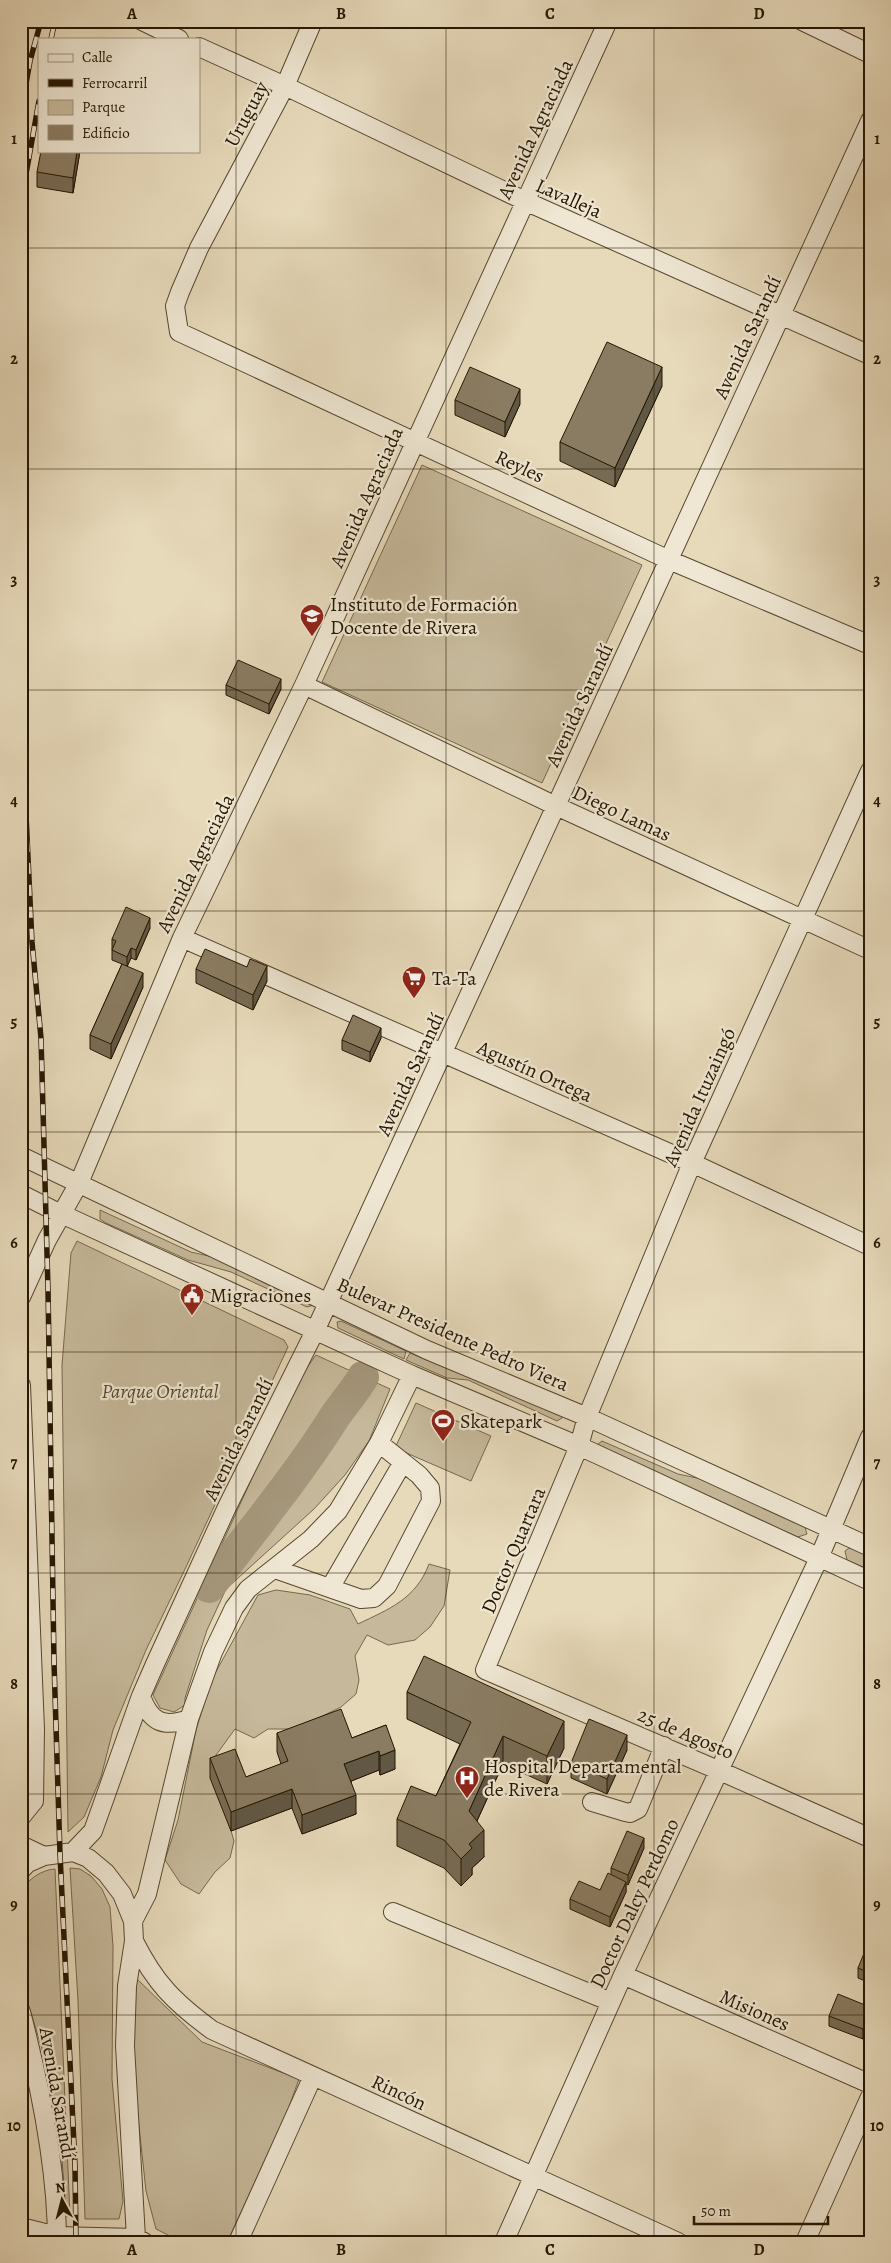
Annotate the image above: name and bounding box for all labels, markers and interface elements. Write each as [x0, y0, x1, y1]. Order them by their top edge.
text: A [126, 3, 138, 25]
text: B [336, 3, 346, 25]
text: C [545, 3, 555, 25]
text: D [753, 3, 765, 25]
legend [38, 38, 200, 152]
text: Calle [82, 47, 113, 67]
street label: Avenida Agraciada [491, 54, 580, 204]
text: Ferrocarril [82, 73, 147, 93]
street label: Uruguay [218, 76, 275, 152]
text: Parque [82, 97, 125, 117]
text: Edificio [82, 123, 130, 143]
text: 1 [11, 128, 17, 150]
text: 1 [874, 128, 880, 150]
street label: Lavalleja [531, 172, 607, 225]
street label: Avenida Sarandí [707, 271, 788, 404]
text: 2 [10, 348, 18, 370]
text: 2 [873, 348, 881, 370]
street label: Avenida Agraciada [323, 422, 410, 573]
street label: Reyles [491, 443, 549, 490]
text: 3 [11, 569, 18, 591]
text: 3 [874, 569, 881, 591]
place label: Instituto de Formación Docente de Rivera [330, 591, 518, 641]
school or university icon: Instituto de Formación Docente de Rivera [299, 603, 325, 637]
street label: Avenida Sarandí [539, 639, 620, 772]
street label: Diego Lamas [568, 779, 675, 848]
street label: Avenida Agraciada [150, 789, 241, 938]
text: 4 [10, 790, 18, 812]
text: 4 [873, 790, 881, 812]
supermarket icon: Ta-Ta [401, 965, 427, 999]
place label: Ta-Ta [432, 965, 477, 992]
street label: Avenida Sarandí [370, 1008, 451, 1141]
text: 5 [11, 1011, 18, 1033]
text: 5 [874, 1011, 881, 1033]
street label: Avenida Ituzaingó [656, 1024, 742, 1172]
street label: Agustín Ortega [472, 1034, 597, 1109]
text: 6 [10, 1232, 18, 1254]
text: 6 [873, 1232, 881, 1254]
street label: Bulevar Presidente Pedro Viera [333, 1271, 574, 1398]
public building icon: Migraciones [179, 1282, 205, 1316]
place label: Migraciones [210, 1282, 311, 1309]
street label: Avenida Sarandí [197, 1373, 280, 1506]
park label: Parque Oriental [101, 1378, 219, 1405]
sports icon: Skatepark [430, 1408, 456, 1442]
place label: Skatepark [460, 1408, 542, 1435]
text: 7 [11, 1452, 18, 1474]
text: 7 [874, 1452, 881, 1474]
street label: Doctor Quartara [475, 1482, 553, 1618]
text: 8 [10, 1673, 18, 1695]
text: 8 [873, 1673, 881, 1695]
street label: 25 de Agosto [634, 1701, 738, 1766]
place label: Hospital Departamental de Rivera [484, 1753, 682, 1803]
hospital icon: Hospital Departamental de Rivera [454, 1765, 480, 1799]
street label: Doctor Dalcy Perdomo [583, 1814, 686, 1992]
text: 9 [10, 1894, 18, 1916]
text: 9 [873, 1894, 881, 1916]
street label: Misiones [716, 1983, 794, 2038]
street label: Avenida Sarandí [32, 2024, 82, 2161]
street label: Rincón [367, 2068, 431, 2117]
text: 10 [7, 2115, 21, 2137]
text: 10 [870, 2115, 884, 2137]
north arrow [38, 2176, 88, 2226]
text: N [54, 2178, 67, 2198]
scale bar [694, 2193, 827, 2225]
text: 50 m [701, 2201, 731, 2221]
text: A [126, 2239, 138, 2261]
text: B [336, 2239, 346, 2261]
text: C [545, 2239, 555, 2261]
text: D [753, 2239, 765, 2261]

